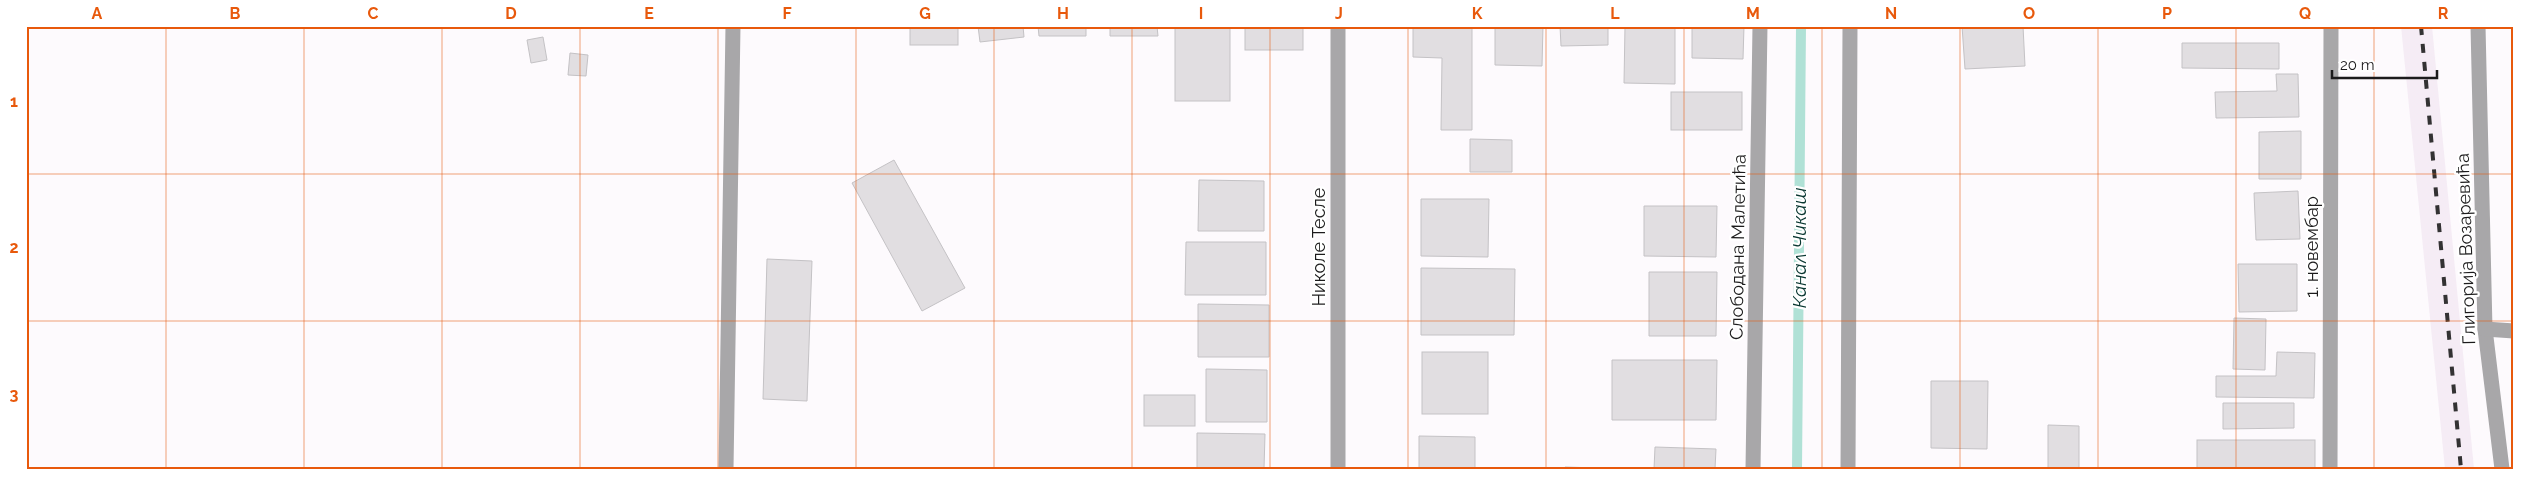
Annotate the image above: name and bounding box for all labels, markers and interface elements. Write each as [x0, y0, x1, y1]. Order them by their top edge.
text: A [92, 4, 103, 23]
text: B [230, 4, 241, 23]
text: C [368, 4, 379, 23]
text: D [505, 4, 517, 23]
text: E [644, 4, 654, 23]
text: F [782, 4, 792, 23]
text: G [919, 4, 931, 23]
text: H [1057, 4, 1069, 23]
text: I [1199, 4, 1203, 23]
text: J [1335, 4, 1343, 23]
text: K [1472, 4, 1483, 23]
text: L [1610, 4, 1620, 23]
text: M [1746, 4, 1760, 23]
text: N [1885, 4, 1897, 23]
text: O [2023, 4, 2035, 23]
text: P [2162, 4, 2172, 23]
text: Q [2299, 4, 2311, 23]
text: R [2438, 4, 2449, 23]
scale bar [2332, 48, 2438, 80]
text: 20 m [2340, 56, 2375, 74]
text: 1 [10, 92, 18, 111]
street label: Глигорија Возаревића [2452, 153, 2479, 345]
street label: Слободана Малетића [1725, 154, 1750, 340]
street label: Николе Тесле [1308, 187, 1329, 306]
water label: Канал Чикаш [1788, 187, 1810, 308]
street label: 1. новембар [2301, 196, 2322, 298]
text: 2 [9, 238, 19, 257]
text: 3 [10, 385, 19, 404]

